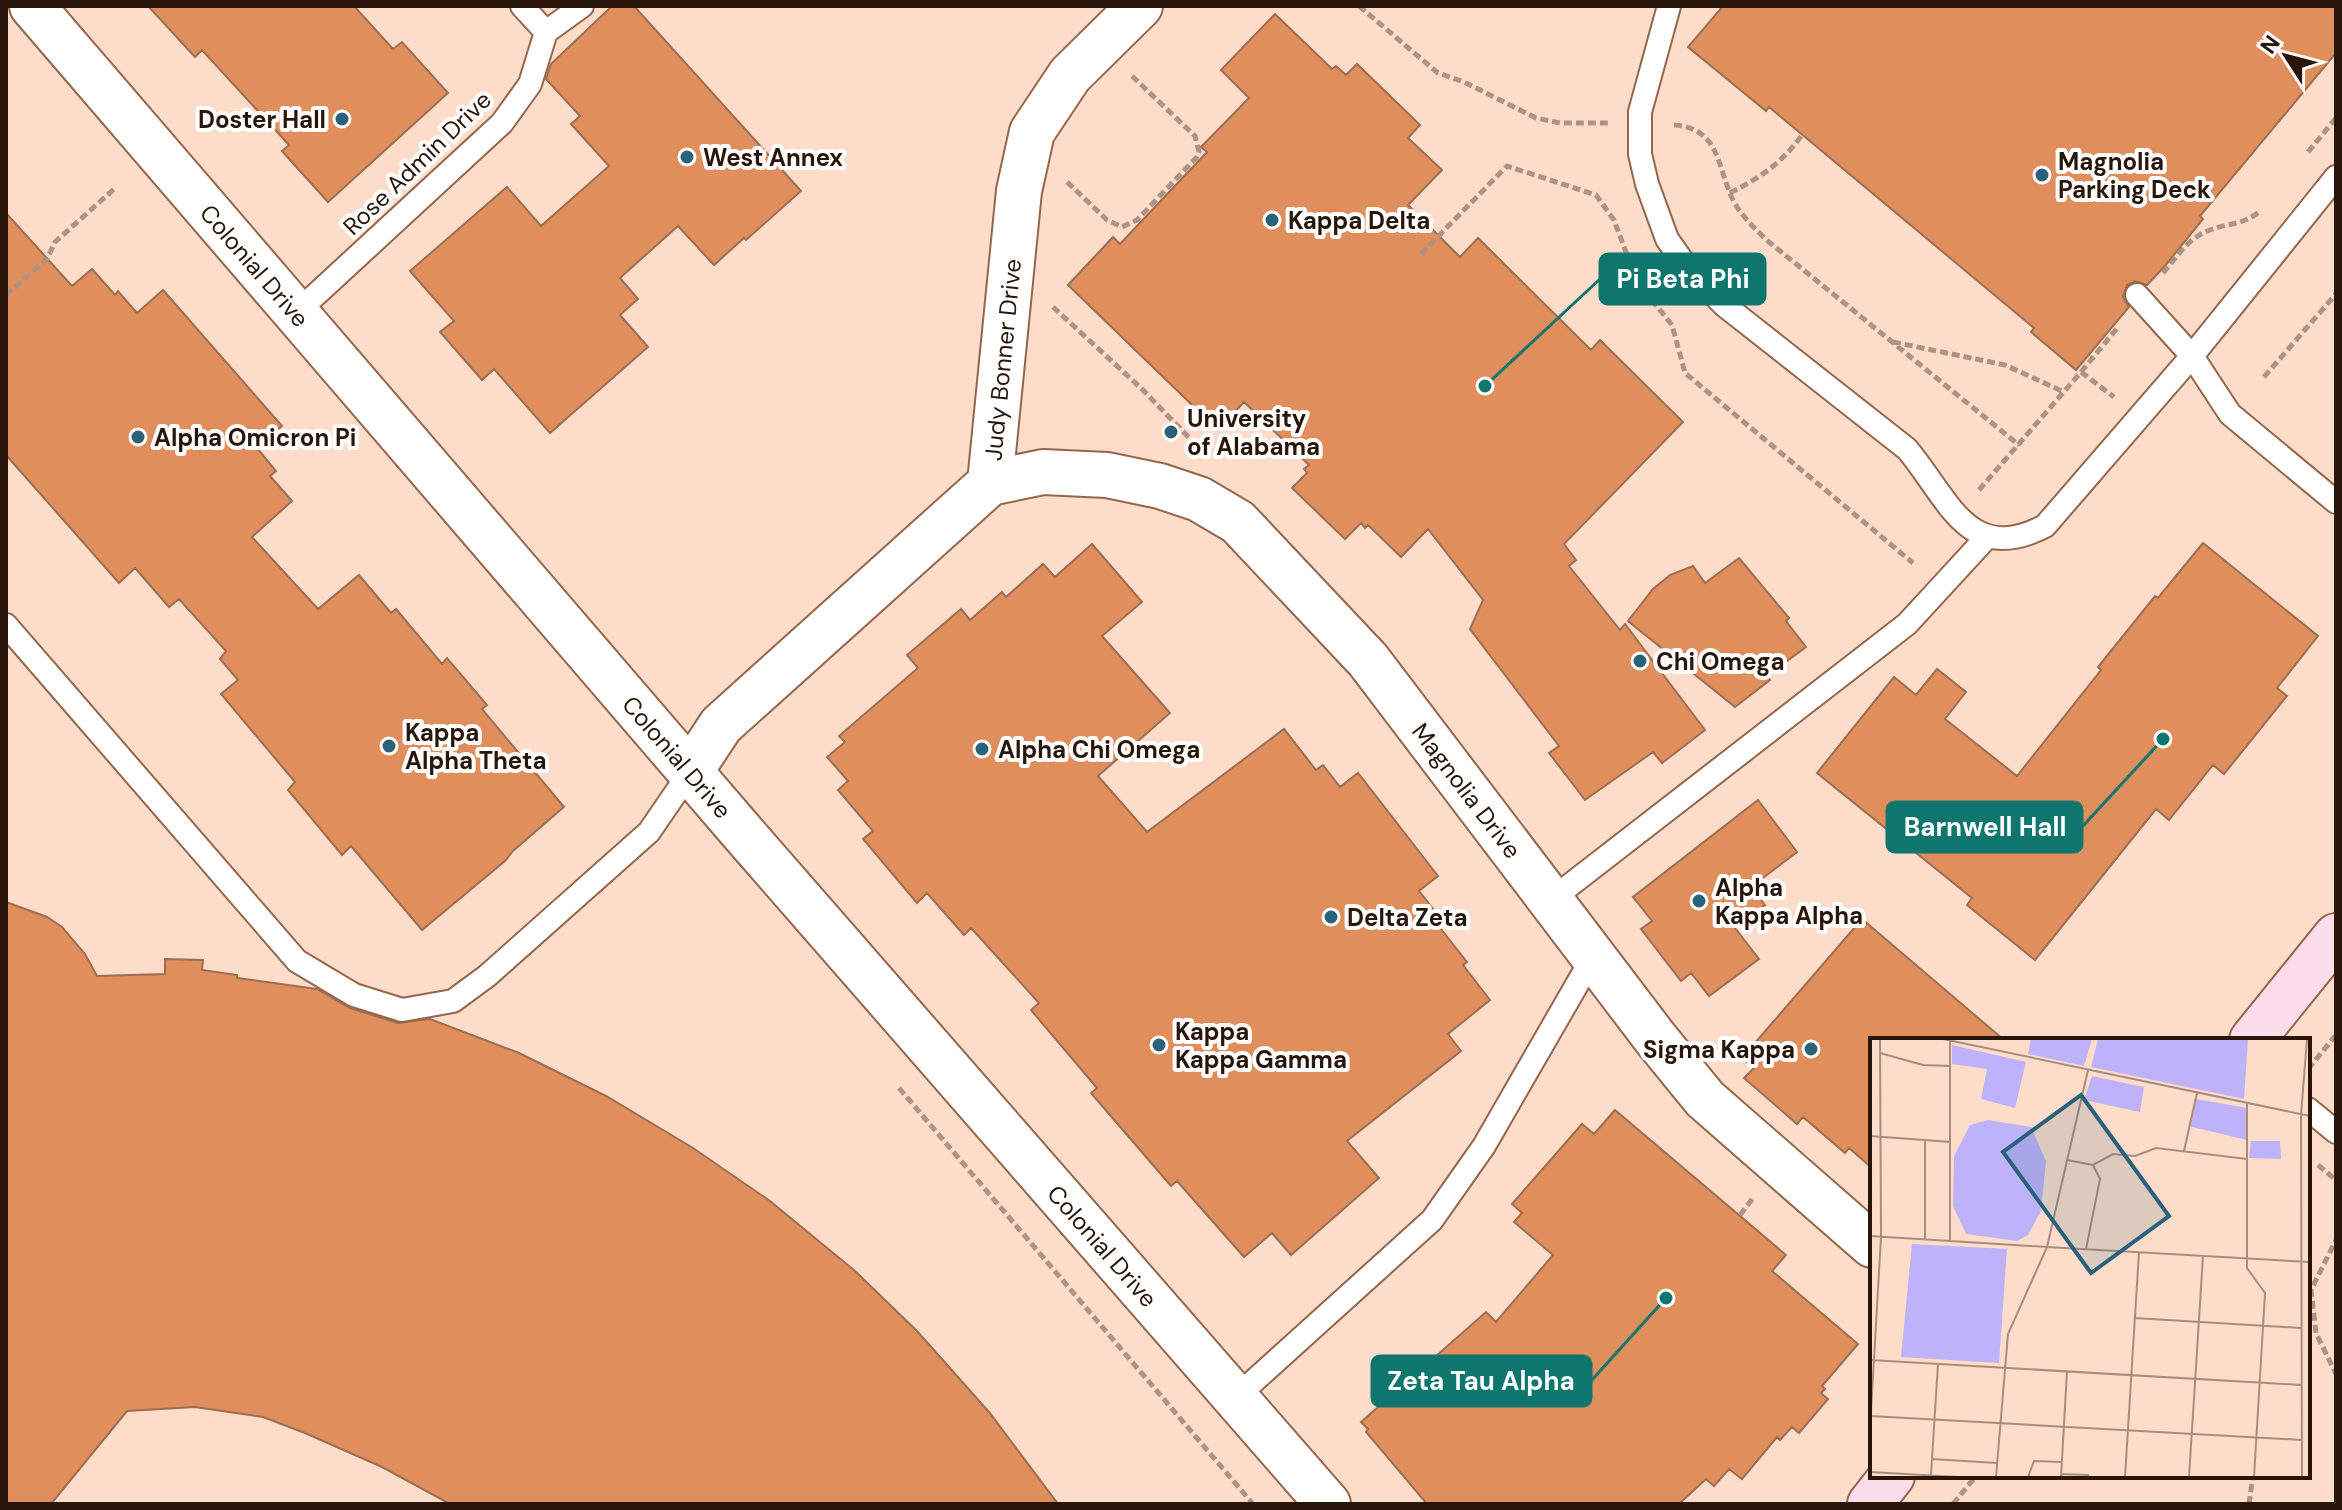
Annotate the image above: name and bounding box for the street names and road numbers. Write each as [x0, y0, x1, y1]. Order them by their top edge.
street label: Rose Admin Drive [336, 84, 498, 242]
street label: Colonial Drive [194, 198, 316, 333]
street label: Judy Bonner Drive [977, 257, 1028, 462]
street label: Colonial Drive [616, 689, 739, 825]
street label: Magnolia Drive [1406, 716, 1528, 864]
street label: Colonial Drive [1041, 1178, 1164, 1313]

